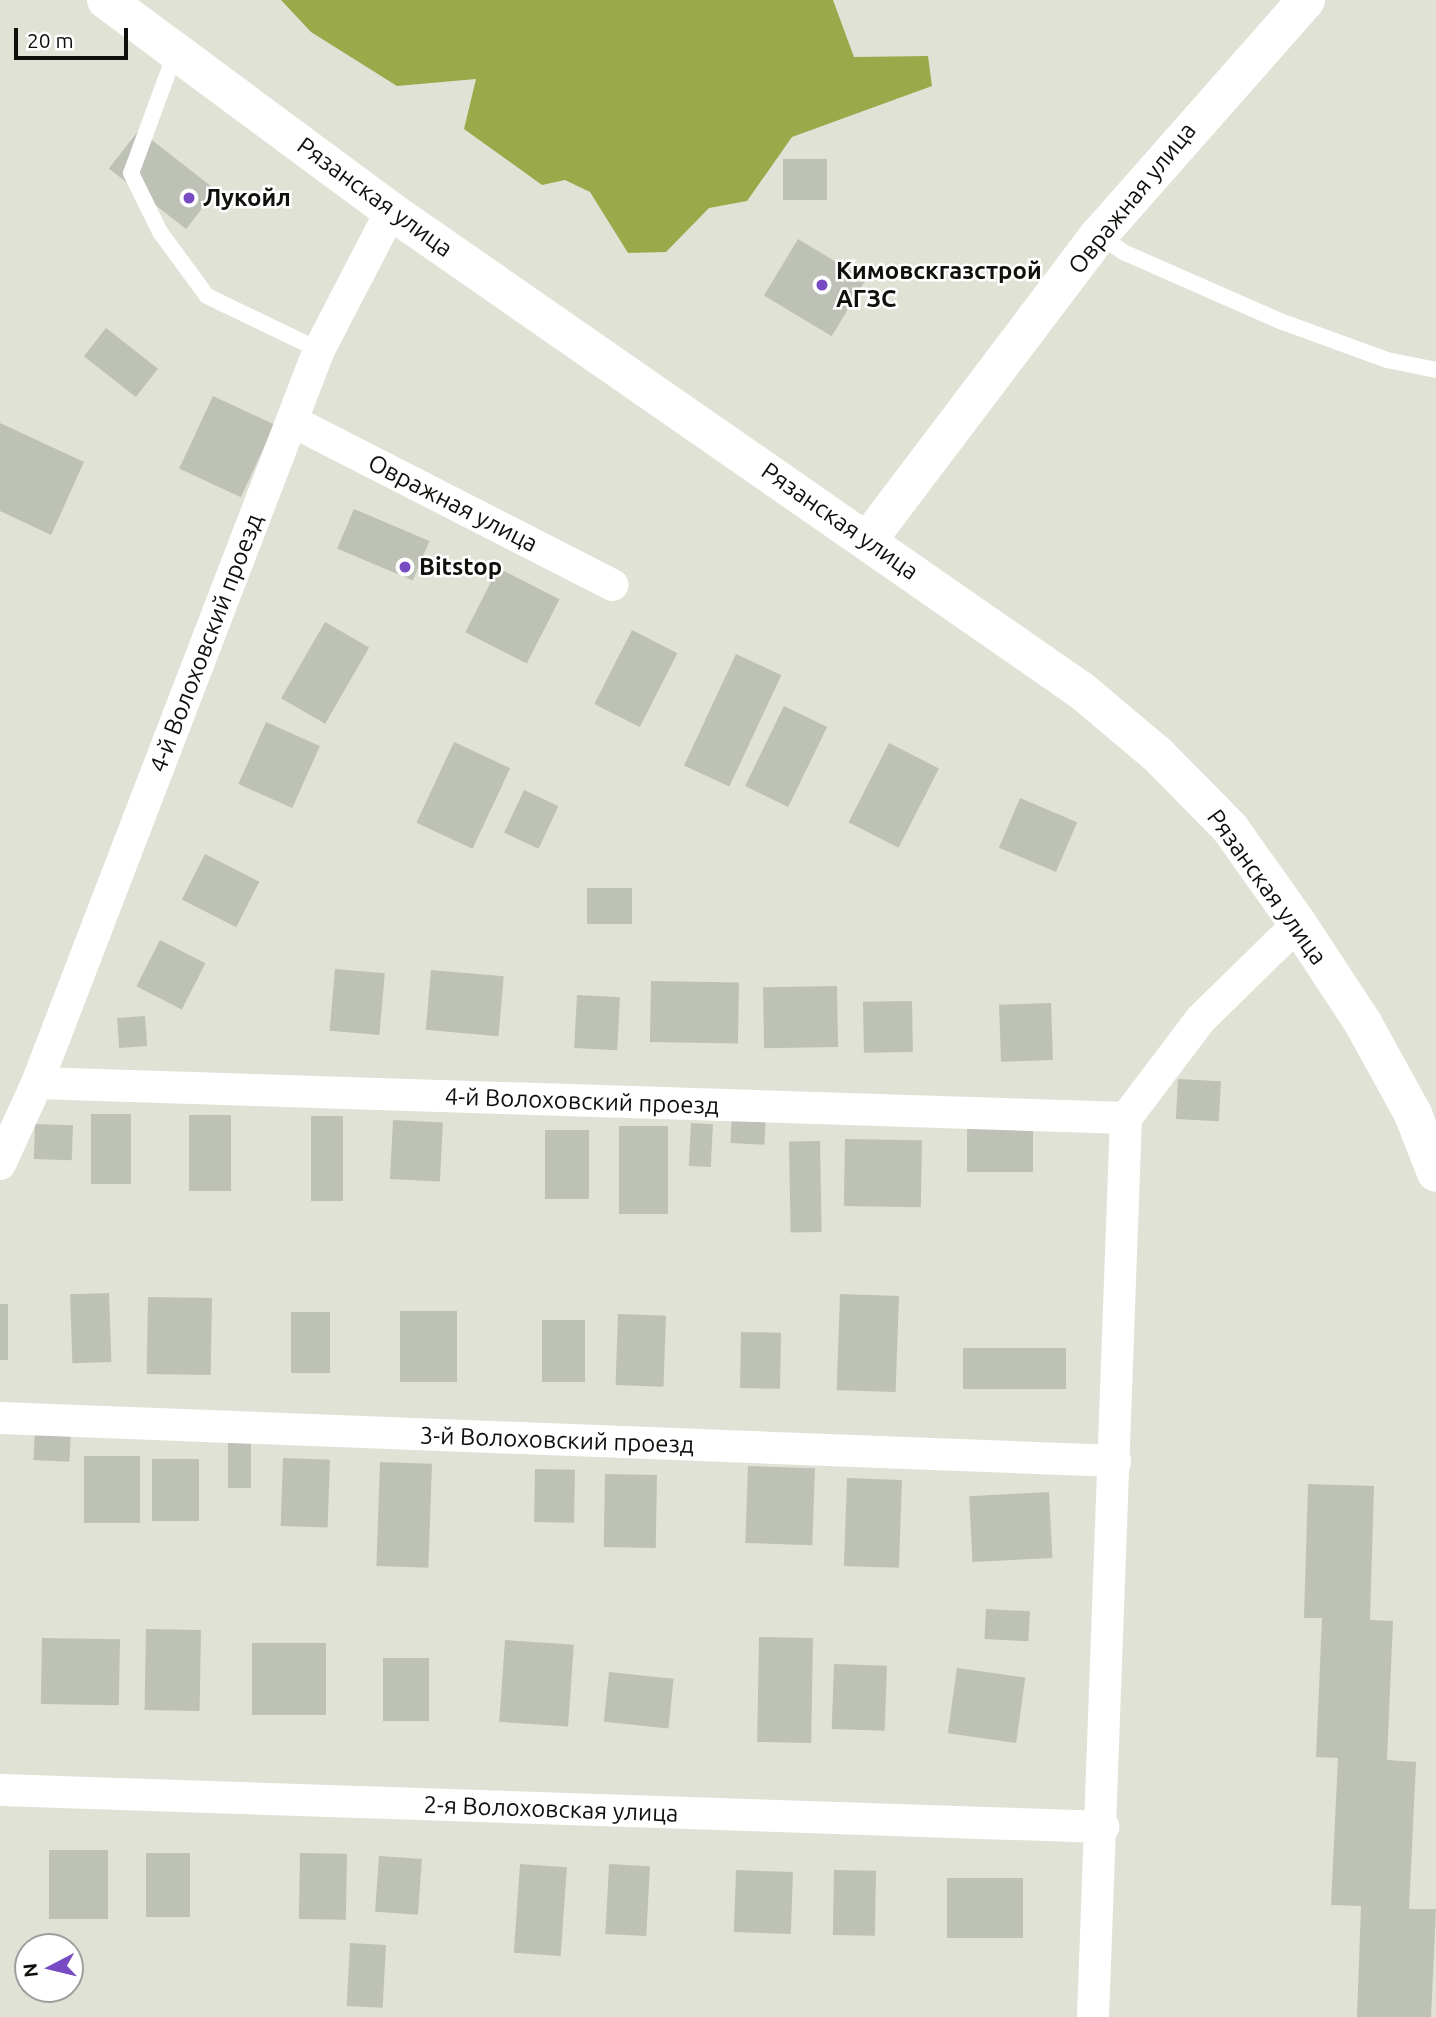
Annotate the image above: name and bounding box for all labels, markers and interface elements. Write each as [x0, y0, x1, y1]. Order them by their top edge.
scale bar [18, 14, 131, 58]
text: 20 m [27, 28, 74, 52]
street label: Овражная улица [1062, 116, 1202, 280]
street label: Рязанская улица [292, 131, 458, 263]
place label: Лукойл [203, 184, 291, 212]
marker: Лукойл [181, 190, 197, 206]
place label: Кимовскгазстрой АГЗС [836, 257, 1042, 313]
marker: Кимовскгазстрой АГЗС [814, 277, 830, 293]
street label: Овражная улица [363, 448, 543, 558]
street label: Рязанская улица [756, 456, 924, 586]
street label: 4-й Волоховский проезд [143, 510, 269, 776]
place label: Bitstop [419, 553, 502, 581]
marker: Bitstop [397, 559, 413, 575]
street label: Рязанская улица [1201, 804, 1333, 970]
street label: 4-й Волоховский проезд [444, 1082, 720, 1120]
street label: 3-й Волоховский проезд [419, 1421, 695, 1459]
street label: 2-я Волоховская улица [423, 1790, 679, 1828]
north arrow [14, 1933, 84, 2003]
text: N [18, 1962, 42, 1979]

